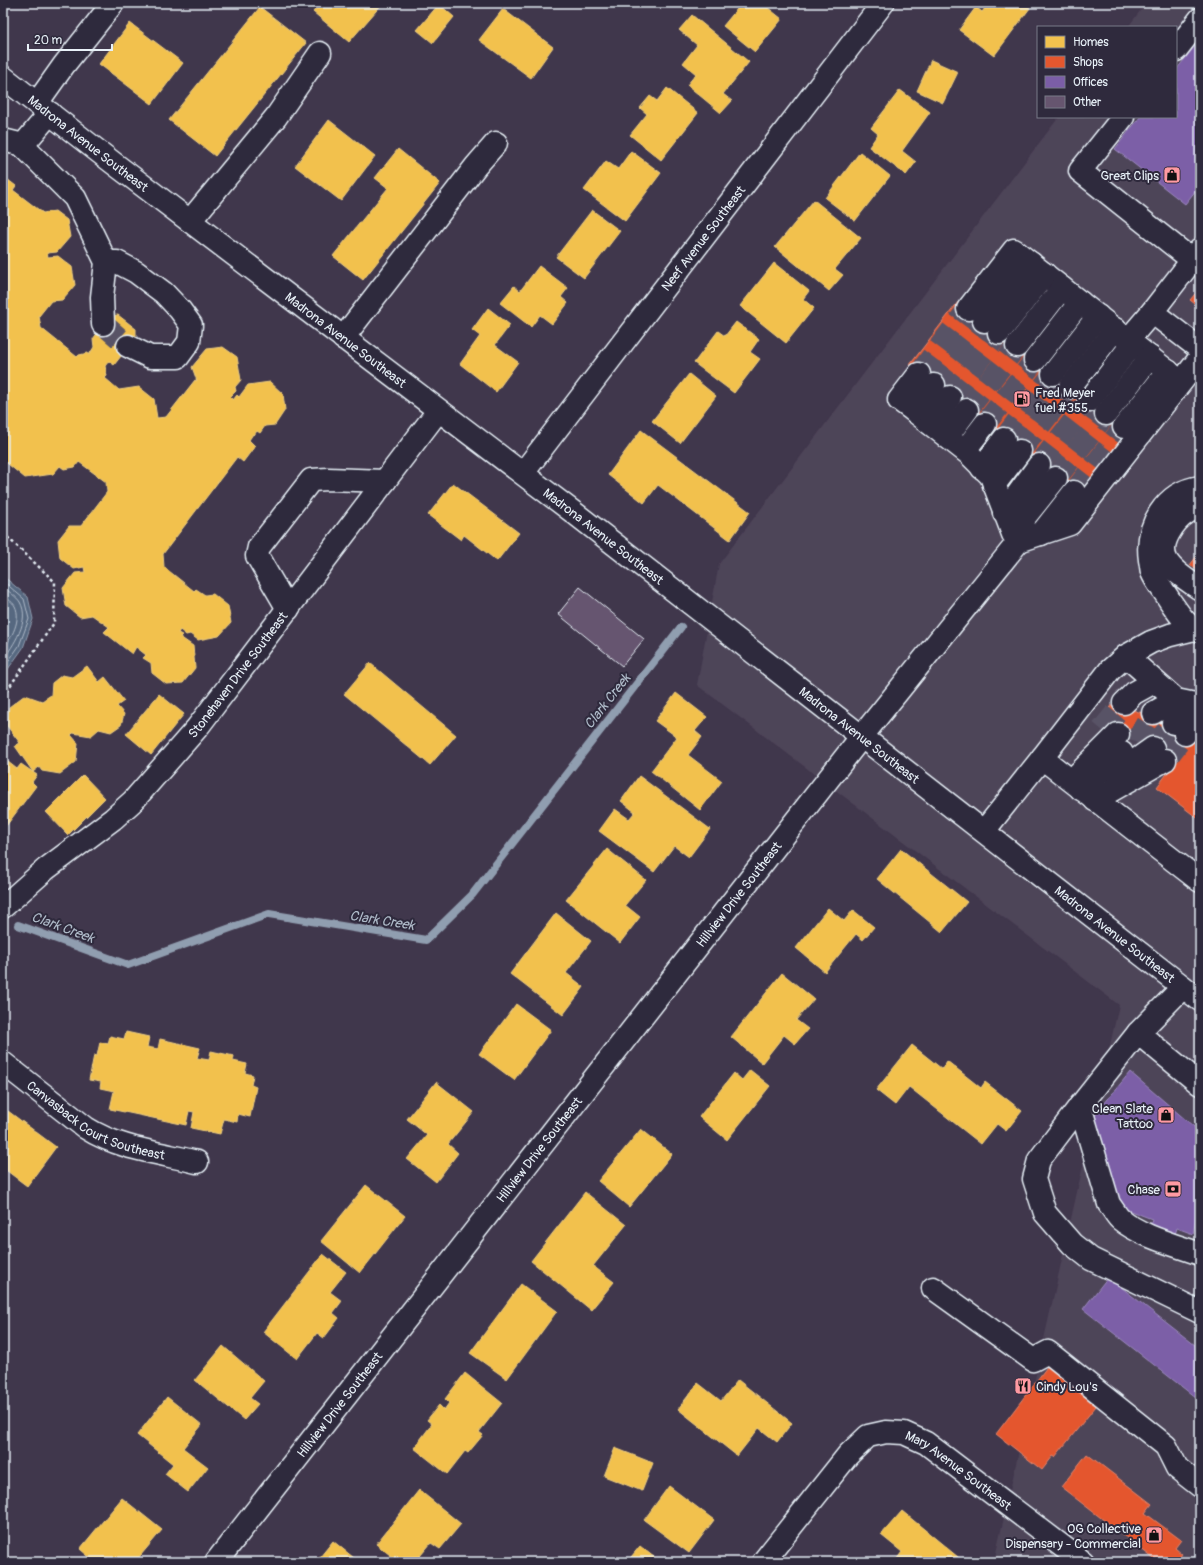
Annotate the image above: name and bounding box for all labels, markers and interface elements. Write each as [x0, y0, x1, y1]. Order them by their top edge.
scale bar [28, 26, 112, 52]
legend [1037, 26, 1177, 118]
text: 20 m [34, 33, 63, 48]
text: Homes [1073, 35, 1109, 50]
text: Shops [1073, 55, 1104, 70]
text: Offices [1073, 75, 1109, 90]
street label: Madrona Avenue Southeast [24, 92, 152, 196]
text: Other [1073, 95, 1102, 110]
shop icon: Great Clips [1162, 165, 1182, 185]
place label: Great Clips [1100, 168, 1159, 184]
street label: Neef Avenue Southeast [658, 182, 750, 295]
street label: Madrona Avenue Southeast [282, 289, 410, 392]
place label: Fred Meyer fuel #355 [1035, 385, 1095, 416]
fuel station icon: Fred Meyer fuel #355 [1012, 389, 1032, 409]
street label: Madrona Avenue Southeast [540, 485, 667, 589]
street label: Stonehaven Drive Southeast [185, 608, 292, 742]
water label: Clark Creek [581, 669, 635, 732]
street label: Madrona Avenue Southeast [795, 684, 923, 788]
street label: Hillview Drive Southeast [693, 838, 786, 951]
street label: Madrona Avenue Southeast [1051, 883, 1178, 987]
water label: Clark Creek [348, 907, 417, 934]
water label: Clark Creek [29, 908, 98, 947]
street label: Canvasback Court Southeast [23, 1078, 167, 1164]
street label: Hillview Drive Southeast [493, 1093, 586, 1206]
place label: Clean Slate Tattoo [1092, 1101, 1154, 1132]
shop icon: Clean Slate Tattoo [1156, 1105, 1176, 1125]
bank icon: Chase [1163, 1179, 1183, 1199]
place label: Chase [1128, 1182, 1161, 1198]
street label: Hillview Drive Southeast [294, 1348, 387, 1461]
restaurant icon: Cindy Lou's [1013, 1376, 1033, 1396]
place label: Cindy Lou's [1036, 1379, 1098, 1395]
street label: Mary Avenue Southeast [903, 1428, 1015, 1515]
place label: OG Collective Dispensary - Commercial [1005, 1521, 1142, 1552]
shop icon: OG Collective Dispensary - Commercial [1144, 1525, 1164, 1545]

